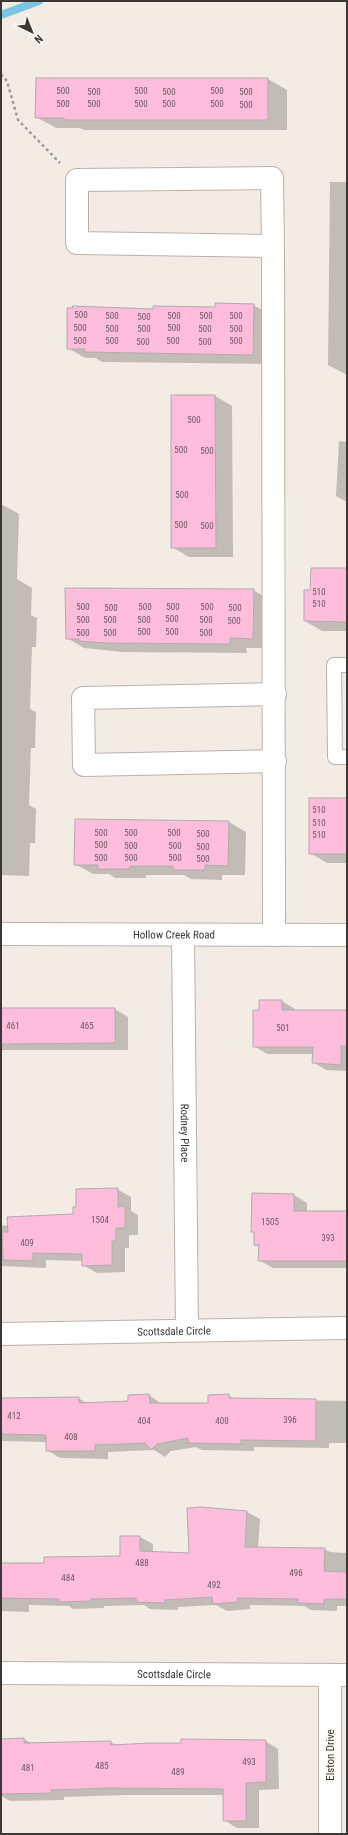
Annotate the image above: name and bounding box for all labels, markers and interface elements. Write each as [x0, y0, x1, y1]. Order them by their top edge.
north arrow [12, 12, 52, 52]
text: N [31, 32, 45, 46]
house number: 500 [56, 86, 70, 96]
house number: 500 [134, 86, 148, 96]
house number: 500 [210, 86, 224, 96]
house number: 500 [87, 87, 101, 97]
house number: 500 [162, 87, 176, 97]
house number: 500 [239, 87, 253, 97]
house number: 500 [56, 99, 70, 109]
house number: 500 [87, 99, 101, 109]
house number: 500 [134, 99, 148, 109]
house number: 500 [162, 99, 176, 109]
house number: 500 [210, 99, 224, 109]
house number: 500 [239, 100, 253, 110]
house number: 500 [74, 310, 88, 320]
house number: 500 [105, 311, 119, 321]
house number: 500 [167, 311, 181, 321]
house number: 500 [199, 311, 213, 321]
house number: 500 [229, 311, 243, 321]
house number: 500 [137, 312, 151, 322]
house number: 500 [73, 323, 87, 333]
house number: 500 [167, 323, 181, 333]
house number: 500 [105, 324, 119, 334]
house number: 500 [137, 324, 151, 334]
house number: 500 [198, 324, 212, 334]
house number: 500 [229, 324, 243, 334]
house number: 500 [73, 336, 87, 346]
house number: 500 [105, 336, 119, 346]
house number: 500 [166, 336, 180, 346]
house number: 500 [229, 336, 243, 346]
house number: 500 [136, 337, 150, 347]
house number: 500 [198, 337, 212, 347]
house number: 500 [187, 415, 201, 425]
house number: 500 [174, 445, 188, 455]
house number: 500 [200, 446, 214, 456]
house number: 500 [175, 490, 189, 500]
house number: 500 [174, 520, 188, 530]
house number: 500 [200, 521, 214, 531]
house number: 510 [312, 587, 326, 597]
house number: 510 [312, 599, 326, 609]
house number: 500 [76, 602, 90, 612]
house number: 500 [138, 602, 152, 612]
house number: 500 [166, 602, 180, 612]
house number: 500 [200, 602, 214, 612]
house number: 500 [104, 603, 118, 613]
house number: 500 [228, 603, 242, 613]
house number: 500 [165, 614, 179, 624]
house number: 500 [76, 615, 90, 625]
house number: 500 [103, 615, 117, 625]
house number: 500 [137, 615, 151, 625]
house number: 500 [199, 615, 213, 625]
house number: 500 [227, 616, 241, 626]
house number: 500 [137, 627, 151, 637]
house number: 500 [165, 627, 179, 637]
house number: 500 [76, 628, 90, 638]
house number: 500 [103, 628, 117, 638]
house number: 500 [199, 628, 213, 638]
house number: 510 [312, 805, 326, 815]
house number: 510 [312, 818, 326, 828]
house number: 500 [94, 828, 108, 838]
house number: 500 [124, 828, 138, 838]
house number: 500 [167, 828, 181, 838]
house number: 500 [196, 829, 210, 839]
house number: 510 [312, 830, 326, 840]
house number: 500 [94, 840, 108, 850]
house number: 500 [124, 841, 138, 851]
house number: 500 [168, 841, 182, 851]
house number: 500 [196, 842, 210, 852]
house number: 500 [94, 853, 108, 863]
house number: 500 [124, 853, 138, 863]
house number: 500 [168, 853, 182, 863]
house number: 500 [196, 854, 210, 864]
street label: Hollow Creek Road [133, 928, 215, 941]
house number: 461 [6, 1021, 20, 1031]
house number: 465 [80, 1021, 94, 1031]
house number: 501 [276, 1023, 290, 1033]
street label: Rodney Place [178, 1104, 192, 1162]
house number: 1504 [91, 1215, 109, 1225]
house number: 1505 [261, 1217, 279, 1227]
house number: 393 [321, 1233, 335, 1243]
house number: 409 [20, 1238, 34, 1248]
street label: Scottsdale Circle [137, 1324, 211, 1338]
house number: 412 [7, 1411, 21, 1421]
house number: 396 [283, 1415, 297, 1425]
house number: 404 [137, 1416, 151, 1426]
house number: 400 [215, 1416, 229, 1426]
house number: 408 [64, 1432, 78, 1442]
house number: 488 [135, 1558, 149, 1568]
house number: 496 [289, 1568, 303, 1578]
house number: 484 [61, 1573, 75, 1583]
house number: 492 [207, 1580, 221, 1590]
street label: Scottsdale Circle [137, 1667, 211, 1681]
street label: Elston Drive [324, 1729, 337, 1781]
house number: 493 [242, 1757, 256, 1767]
house number: 485 [95, 1761, 109, 1771]
house number: 481 [21, 1763, 35, 1773]
house number: 489 [171, 1767, 185, 1777]

